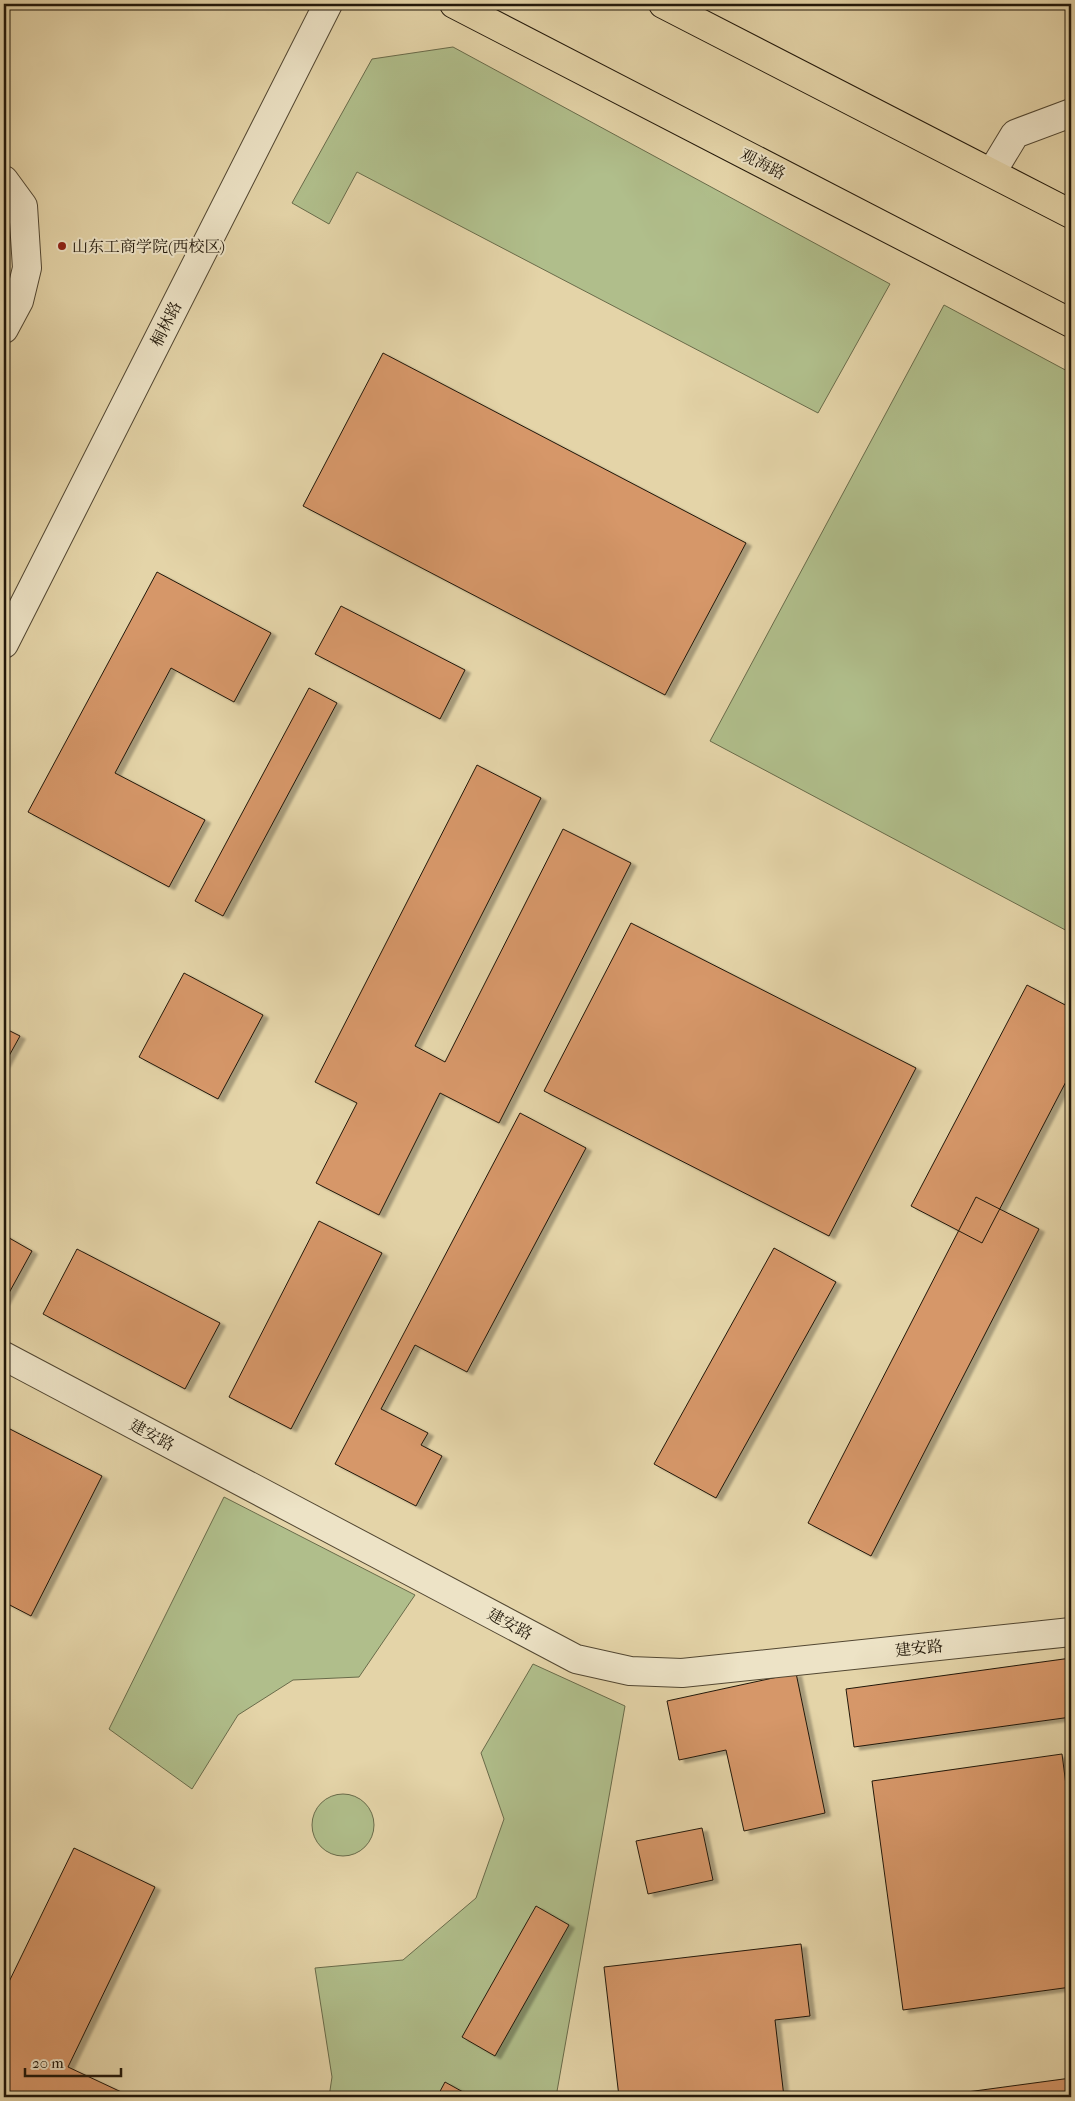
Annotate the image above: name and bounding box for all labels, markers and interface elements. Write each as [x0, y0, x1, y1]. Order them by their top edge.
street label: 观海路 [737, 145, 789, 183]
place label: 山东工商学院(西校区) [72, 237, 225, 256]
marker: 山东工商学院(西校区) [56, 240, 68, 252]
street label: 桐林路 [147, 298, 185, 350]
street label: 建安路 [126, 1415, 178, 1455]
street label: 建安路 [484, 1604, 536, 1644]
street label: 建安路 [894, 1636, 944, 1660]
scale bar [25, 2046, 121, 2078]
text: 20 m [32, 2054, 64, 2072]

